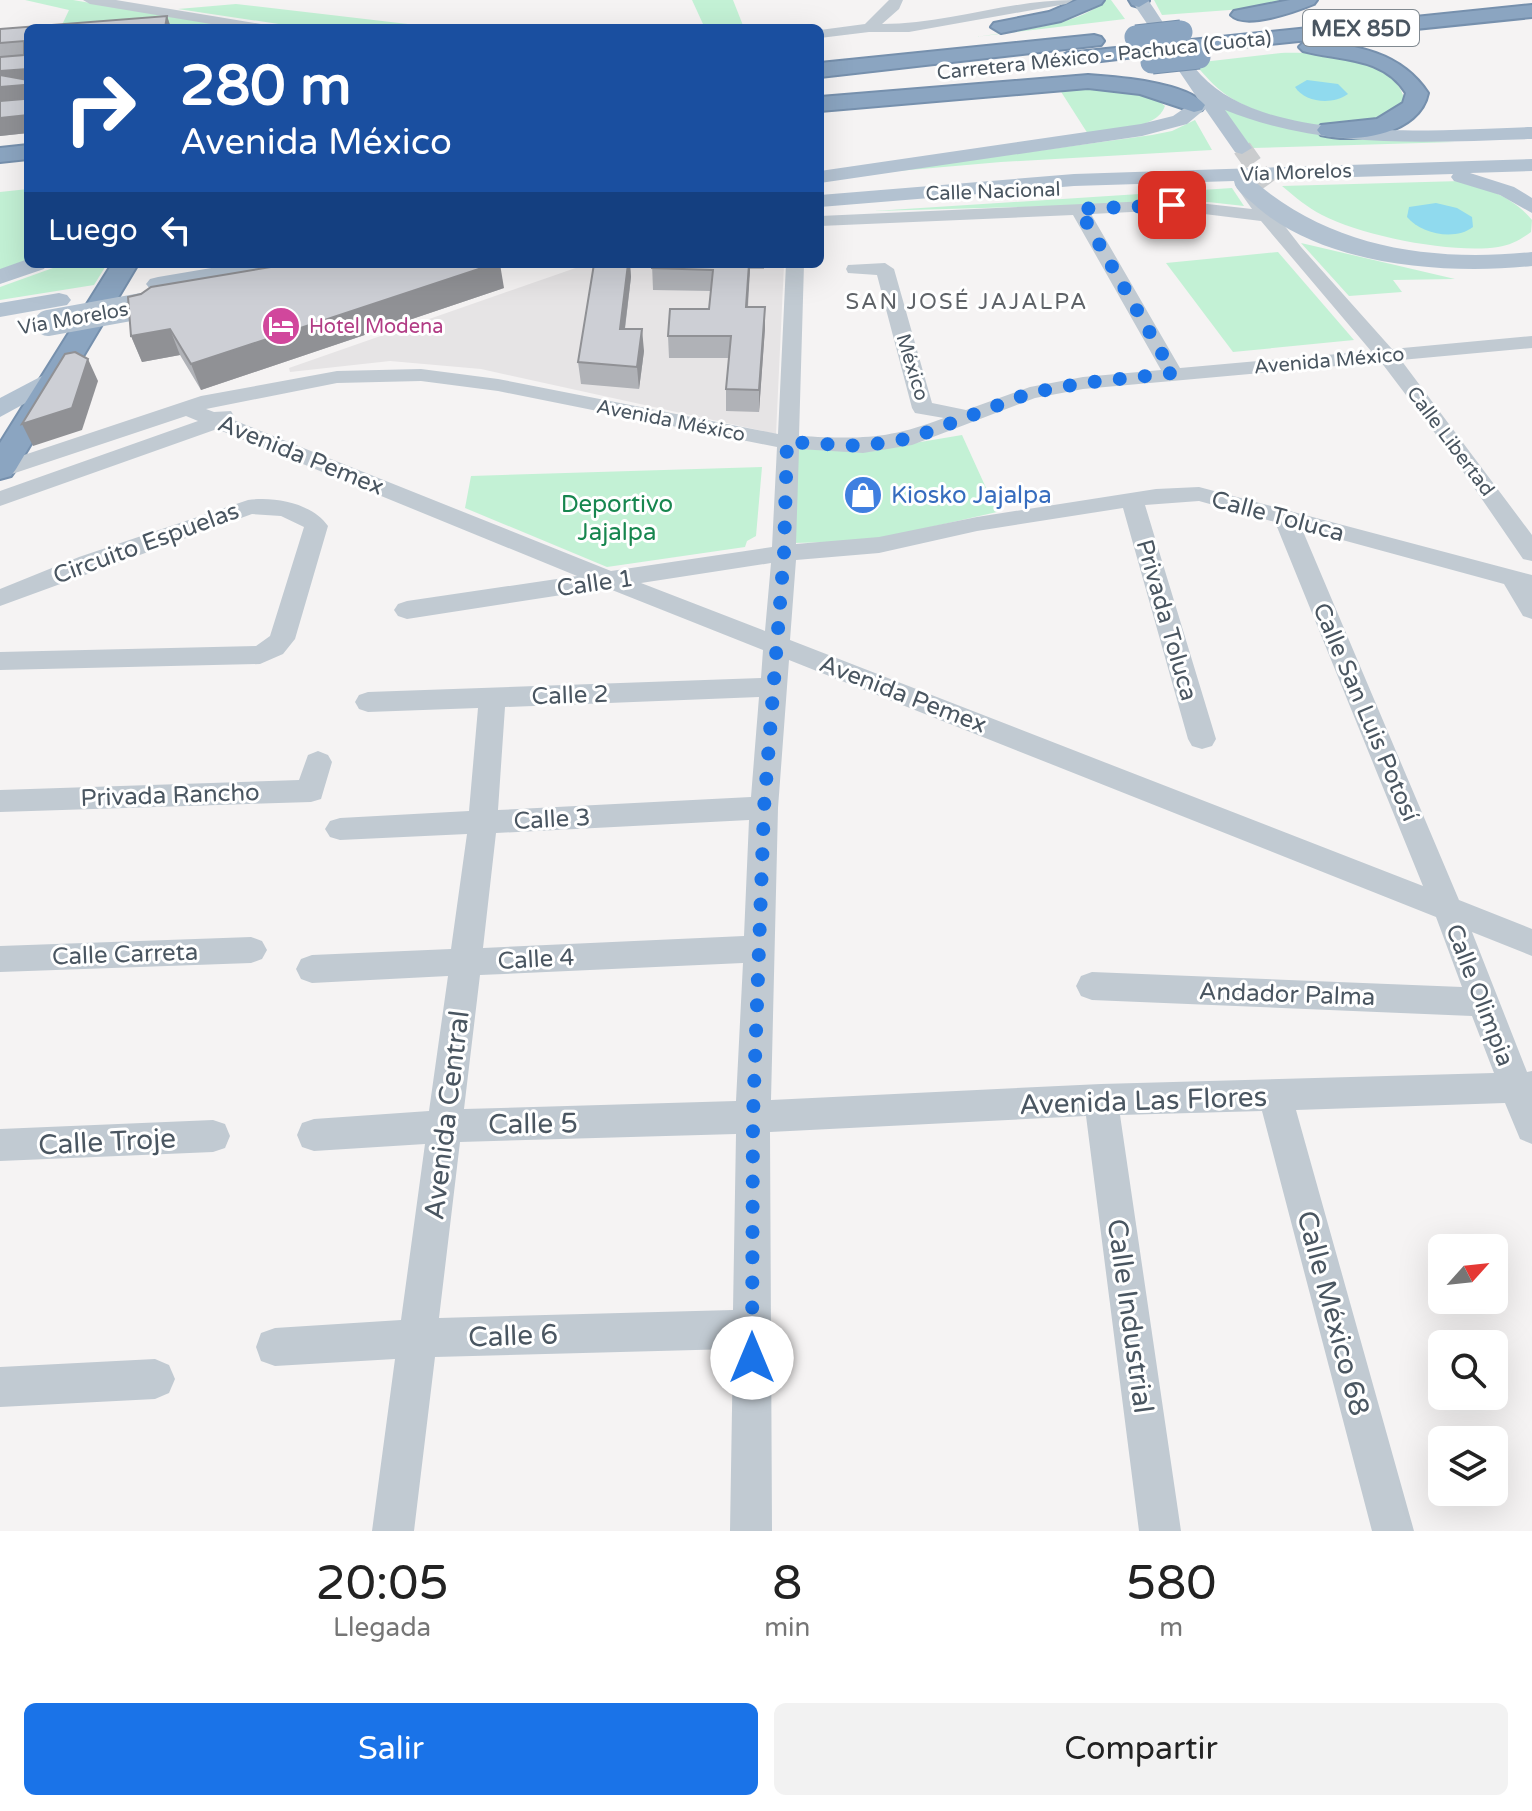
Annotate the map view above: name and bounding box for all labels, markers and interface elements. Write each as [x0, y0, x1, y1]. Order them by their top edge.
road number: MEX 85D [1303, 10, 1419, 46]
street label: Carretera México - Pachuca (Cuota) [936, 26, 1273, 86]
text: 280 m [180, 53, 351, 120]
icon: right [48, 56, 152, 160]
text: Avenida México [180, 121, 452, 164]
street label: Vía Morelos [1240, 159, 1352, 187]
pin [1138, 171, 1206, 239]
street label: Calle Nacional [925, 178, 1061, 206]
icon: arrive [1150, 183, 1194, 227]
icon: left [154, 208, 198, 252]
text: Luego [48, 212, 138, 249]
district label: SAN JOSÉ JAJALPA [845, 288, 1089, 315]
street label: Vía Morelos [16, 297, 130, 341]
hotel icon: Hotel Modena [260, 305, 302, 347]
place label: Hotel Modena [309, 315, 443, 339]
street label: México [891, 331, 934, 404]
street label: Avenida México [1253, 342, 1405, 380]
street label: Calle Libertad [1401, 382, 1499, 501]
street label: Avenida México [594, 395, 747, 447]
street label: Avenida Pemex [214, 409, 388, 502]
shop icon: Kiosko Jajalpa [842, 474, 884, 516]
place label: Kiosko Jajalpa [891, 481, 1052, 510]
street label: Calle Toluca [1208, 485, 1348, 548]
park label: Deportivo Jajalpa [561, 490, 673, 547]
street label: Circuito Espuelas [49, 496, 243, 591]
street label: Privada Toluca [1130, 536, 1203, 704]
street label: Calle 1 [555, 564, 635, 603]
street label: Calle San Luis Potosí [1306, 599, 1425, 826]
street label: Avenida Pemex [815, 649, 990, 740]
street label: Calle 2 [531, 680, 609, 711]
street label: Privada Rancho [80, 778, 260, 813]
street label: Calle 3 [513, 803, 591, 836]
street label: Calle Olimpia [1439, 920, 1520, 1070]
street label: Calle Carreta [51, 937, 199, 972]
street label: Calle 4 [497, 943, 575, 976]
street label: Andador Palma [1198, 977, 1376, 1012]
street label: Avenida Central [417, 1008, 477, 1222]
street label: Avenida Las Flores [1018, 1080, 1268, 1122]
street label: Calle 5 [488, 1106, 578, 1142]
street label: Calle Troje [37, 1121, 177, 1163]
street label: Calle México 68 [1289, 1207, 1377, 1420]
street label: Calle Industrial [1100, 1217, 1160, 1416]
north arrow [1428, 1234, 1508, 1314]
map controls [1428, 1234, 1508, 1506]
position arrow [710, 1316, 794, 1400]
street label: Calle 6 [468, 1317, 559, 1355]
button: search [1428, 1330, 1508, 1410]
button: layers [1428, 1426, 1508, 1506]
text: 20:05 [316, 1555, 449, 1613]
text: 8 [772, 1555, 802, 1613]
text: 580 [1126, 1555, 1216, 1613]
text: Llegada [333, 1612, 431, 1643]
text: min [764, 1612, 810, 1643]
text: m [1159, 1612, 1183, 1643]
button: Salir [24, 1703, 758, 1795]
button: Compartir [774, 1703, 1508, 1795]

